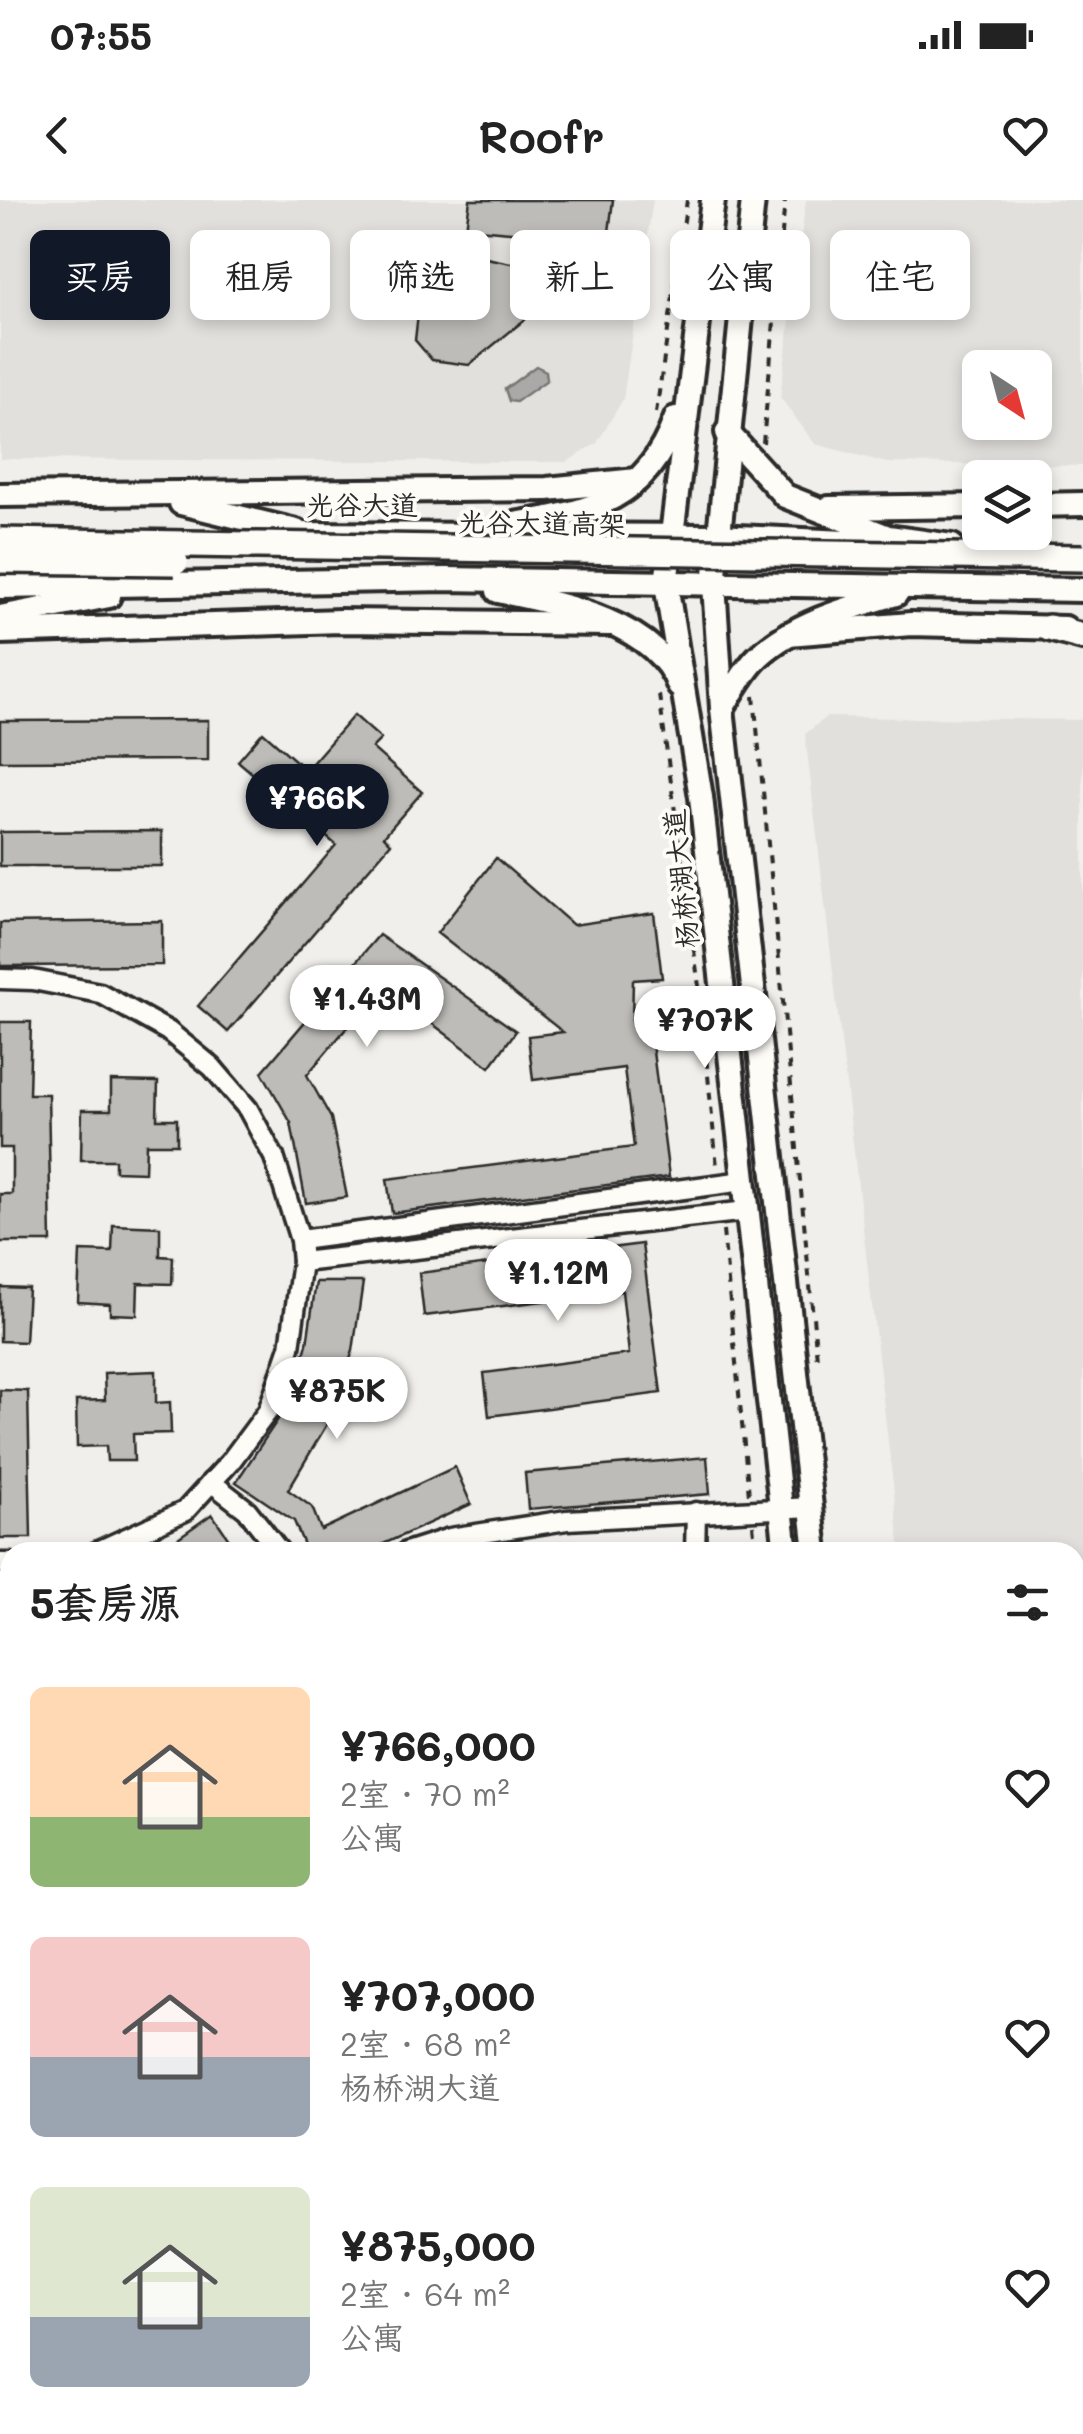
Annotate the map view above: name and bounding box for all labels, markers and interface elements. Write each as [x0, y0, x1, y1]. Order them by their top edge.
text: 07:55 [50, 10, 152, 60]
text: Roofr [478, 106, 605, 164]
icon: back [30, 108, 85, 163]
icon: heart [998, 108, 1053, 163]
chip: 买房 [30, 230, 170, 320]
chip: 租房 [190, 230, 330, 320]
chip: 筛选 [350, 230, 490, 320]
chip: 新上 [510, 230, 650, 320]
chip: 公寓 [670, 230, 810, 320]
chip: 住宅 [830, 230, 970, 320]
north arrow [962, 350, 1052, 440]
map controls [962, 350, 1052, 550]
button: layers [962, 460, 1052, 550]
street label: 光谷大道 [306, 486, 418, 522]
street label: 光谷大道高架 [458, 503, 626, 541]
pin: ¥766K [247, 764, 387, 849]
text: ¥766K [268, 775, 366, 817]
street label: 杨桥湖大道 [655, 807, 705, 951]
pin: ¥1.43M [286, 965, 448, 1050]
text: ¥1.43M [312, 976, 422, 1018]
pin: ¥707K [635, 986, 775, 1071]
text: ¥707K [656, 997, 754, 1039]
pin: ¥1.12M [477, 1239, 639, 1324]
text: ¥1.12M [507, 1250, 609, 1292]
pin: ¥875K [267, 1357, 407, 1442]
text: ¥875K [288, 1368, 386, 1410]
text: 5套房源 [30, 1574, 181, 1629]
icon: filters [1000, 1575, 1055, 1630]
text: ¥766,000 [340, 1717, 536, 1772]
icon: home [110, 1727, 230, 1847]
icon: heart [1000, 1760, 1055, 1815]
text: 2室 · 70 m² [340, 1772, 510, 1814]
text: 公寓 [340, 1815, 404, 1857]
text: ¥707,000 [340, 1967, 535, 2022]
icon: home [110, 1977, 230, 2097]
icon: heart [1000, 2010, 1055, 2065]
text: 2室 · 68 m² [340, 2022, 511, 2064]
text: 杨桥湖大道 [340, 2065, 500, 2107]
text: ¥875,000 [340, 2217, 535, 2272]
icon: home [110, 2227, 230, 2347]
icon: heart [1000, 2260, 1055, 2315]
text: 2室 · 64 m² [340, 2272, 510, 2314]
text: 公寓 [340, 2315, 404, 2357]

